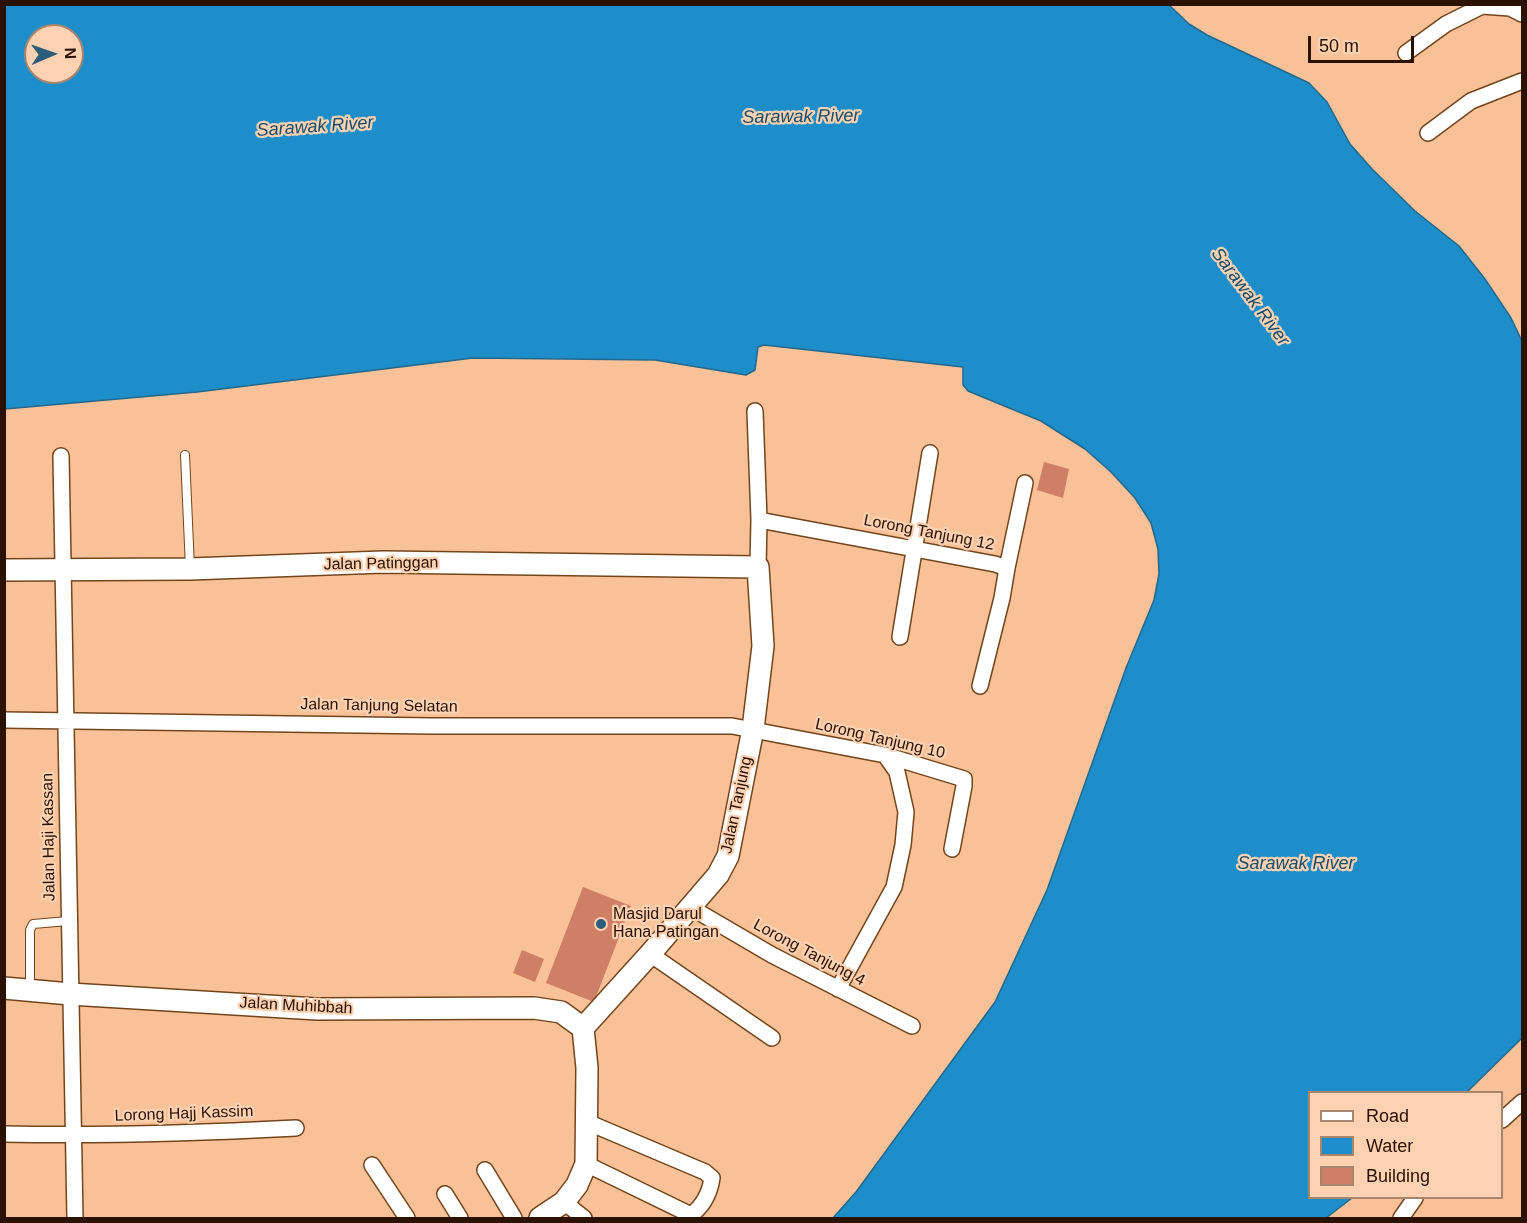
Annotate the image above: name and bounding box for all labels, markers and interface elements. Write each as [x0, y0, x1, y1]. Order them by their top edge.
north arrow [24, 24, 84, 84]
scale bar [1311, 24, 1418, 62]
text: 50 m [1319, 36, 1359, 56]
text: N [62, 47, 79, 59]
water label: Sarawak River [742, 105, 860, 129]
water label: Sarawak River [256, 112, 374, 142]
water label: Sarawak River [1206, 244, 1294, 350]
street label: Lorong Tanjung 12 [862, 511, 996, 555]
street label: Jalan Patinggan [323, 553, 439, 575]
street label: Jalan Tanjung Selatan [300, 695, 458, 717]
street label: Lorong Tanjung 10 [813, 715, 947, 763]
street label: Jalan Tanjung [717, 755, 757, 855]
street label: Jalan Haji Kassan [38, 773, 60, 901]
water label: Sarawak River [1237, 853, 1355, 875]
place label: Masjid Darul Hana Patingan [613, 905, 719, 943]
street label: Lorong Tanjung 4 [750, 915, 868, 991]
marker: Masjid Darul Hana Patingan [594, 917, 608, 931]
street label: Jalan Muhibbah [239, 993, 353, 1019]
legend [1308, 1091, 1503, 1199]
street label: Lorong Hajj Kassim [114, 1102, 254, 1126]
text: Road [1366, 1106, 1409, 1126]
text: Water [1366, 1136, 1413, 1156]
text: Building [1366, 1166, 1430, 1186]

